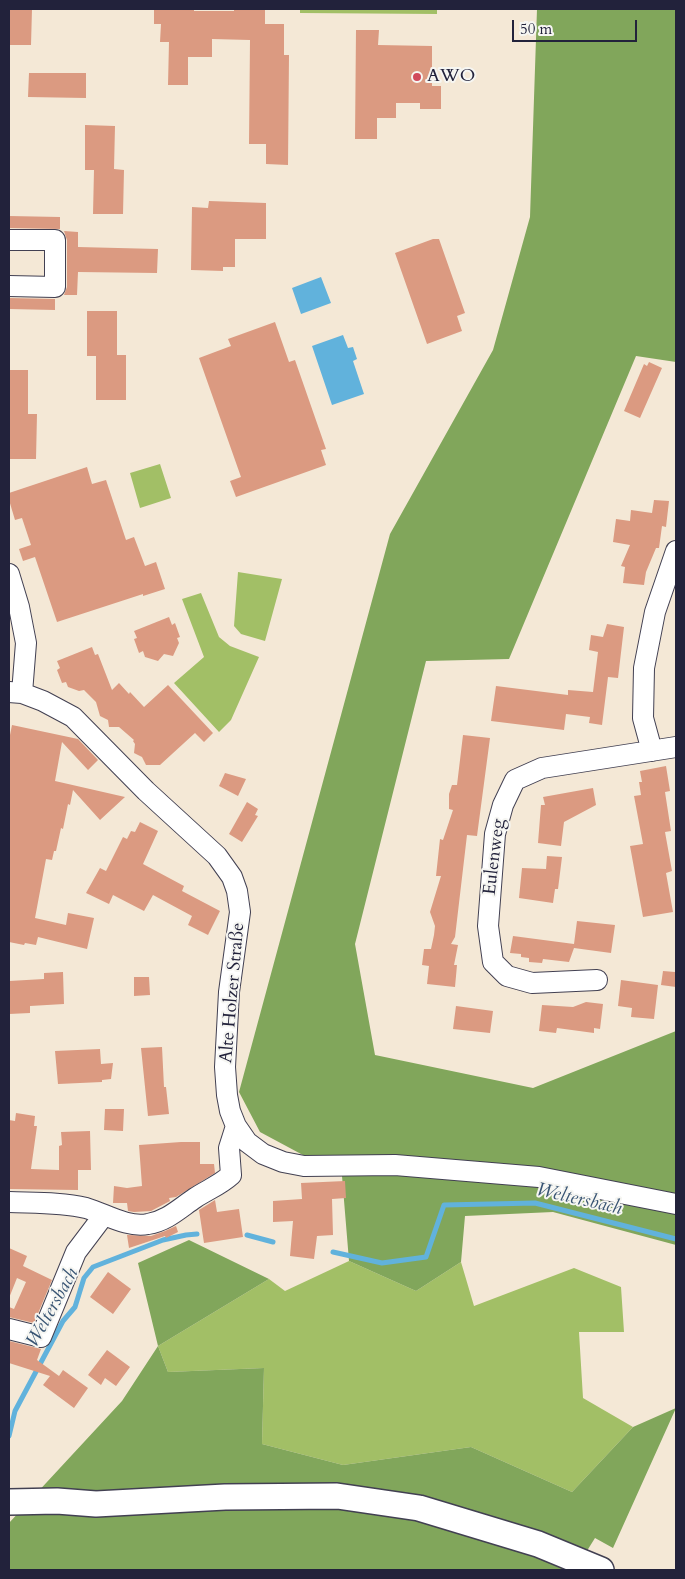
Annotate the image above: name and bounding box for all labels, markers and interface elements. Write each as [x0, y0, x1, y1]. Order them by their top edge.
scale bar [515, 10, 640, 42]
text: 50 m [520, 19, 552, 39]
place label: AWO [427, 66, 475, 88]
marker: AWO [411, 71, 423, 83]
street label: Eulenweg [480, 818, 510, 896]
street label: Alte Holzer Straße [216, 922, 250, 1064]
water label: Weltersbach [534, 1179, 624, 1221]
water label: Weltersbach [22, 1264, 84, 1352]

